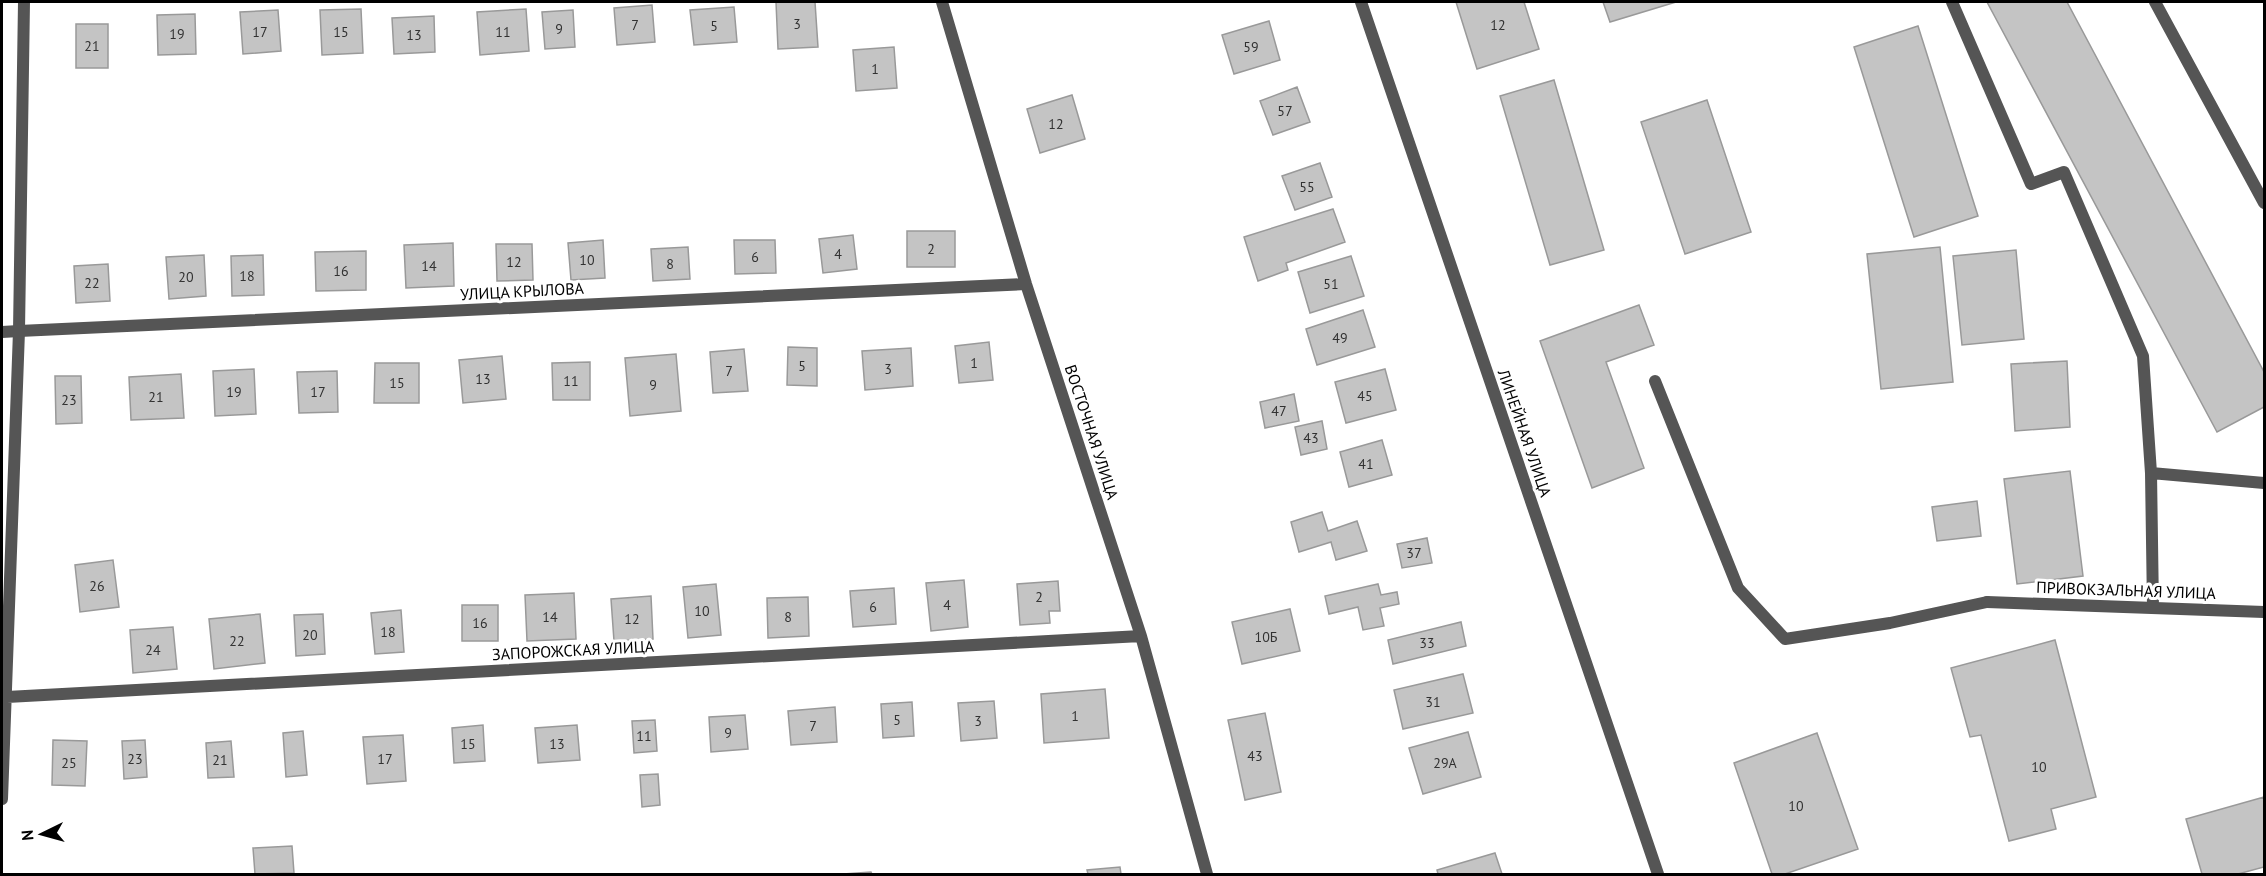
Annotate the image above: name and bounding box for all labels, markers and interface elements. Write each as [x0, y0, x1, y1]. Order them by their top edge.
house number: 3 [793, 15, 801, 33]
house number: 7 [631, 16, 639, 34]
house number: 12 [1490, 16, 1506, 34]
house number: 5 [710, 17, 718, 35]
house number: 9 [555, 20, 563, 38]
house number: 17 [252, 23, 268, 41]
house number: 15 [333, 23, 349, 41]
house number: 11 [495, 23, 511, 41]
house number: 19 [169, 25, 185, 43]
house number: 13 [406, 26, 422, 44]
house number: 21 [84, 37, 100, 55]
house number: 59 [1243, 38, 1259, 56]
house number: 1 [871, 60, 879, 78]
house number: 57 [1277, 102, 1293, 120]
house number: 12 [1048, 115, 1064, 133]
house number: 55 [1299, 178, 1315, 196]
house number: 2 [927, 240, 935, 258]
house number: 4 [834, 245, 842, 263]
house number: 6 [751, 248, 759, 266]
house number: 10 [579, 251, 595, 269]
house number: 12 [506, 253, 522, 271]
house number: 8 [666, 255, 674, 273]
house number: 14 [421, 257, 437, 275]
house number: 16 [333, 262, 349, 280]
house number: 18 [239, 267, 255, 285]
house number: 20 [178, 268, 194, 286]
house number: 22 [84, 274, 100, 292]
house number: 51 [1323, 275, 1339, 293]
street label: УЛИЦА КРЫЛОВА [460, 278, 585, 304]
house number: 49 [1332, 329, 1348, 347]
house number: 1 [970, 354, 978, 372]
house number: 5 [798, 357, 806, 375]
house number: 3 [884, 360, 892, 378]
house number: 7 [725, 362, 733, 380]
street label: ВОСТОЧНАЯ УЛИЦА [1061, 362, 1123, 502]
street label: ЛИНЕЙНАЯ УЛИЦА [1493, 366, 1556, 500]
house number: 13 [475, 370, 491, 388]
house number: 11 [563, 372, 579, 390]
house number: 15 [389, 374, 405, 392]
house number: 9 [649, 376, 657, 394]
house number: 19 [226, 383, 242, 401]
house number: 17 [310, 383, 326, 401]
house number: 45 [1357, 387, 1373, 405]
house number: 21 [148, 388, 164, 406]
house number: 23 [61, 391, 77, 409]
house number: 47 [1271, 402, 1287, 420]
house number: 43 [1303, 429, 1319, 447]
house number: 41 [1358, 455, 1374, 473]
house number: 37 [1406, 544, 1422, 562]
house number: 26 [89, 577, 105, 595]
street label: ПРИВОКЗАЛЬНАЯ УЛИЦА [2036, 577, 2217, 603]
house number: 2 [1035, 588, 1043, 606]
house number: 4 [943, 596, 951, 614]
house number: 6 [869, 598, 877, 616]
house number: 10 [694, 602, 710, 620]
house number: 14 [542, 608, 558, 626]
house number: 8 [784, 608, 792, 626]
house number: 12 [624, 610, 640, 628]
house number: 16 [472, 614, 488, 632]
house number: 18 [380, 623, 396, 641]
house number: 20 [302, 626, 318, 644]
house number: 10Б [1255, 628, 1278, 646]
house number: 22 [229, 632, 245, 650]
house number: 33 [1419, 634, 1435, 652]
street label: ЗАПОРОЖСКАЯ УЛИЦА [492, 636, 655, 664]
house number: 24 [145, 641, 161, 659]
house number: 31 [1425, 693, 1441, 711]
house number: 1 [1071, 707, 1079, 725]
house number: 5 [893, 711, 901, 729]
house number: 3 [974, 712, 982, 730]
house number: 7 [809, 717, 817, 735]
house number: 9 [724, 724, 732, 742]
house number: 11 [636, 727, 652, 745]
house number: 15 [460, 735, 476, 753]
house number: 13 [549, 735, 565, 753]
house number: 43 [1247, 747, 1263, 765]
house number: 23 [127, 750, 143, 768]
house number: 17 [377, 750, 393, 768]
house number: 21 [212, 751, 228, 769]
house number: 25 [61, 754, 77, 772]
house number: 29А [1433, 754, 1458, 772]
house number: 10 [2031, 758, 2047, 776]
house number: 10 [1788, 797, 1804, 815]
north arrow [12, 804, 72, 864]
text: N [17, 829, 37, 841]

